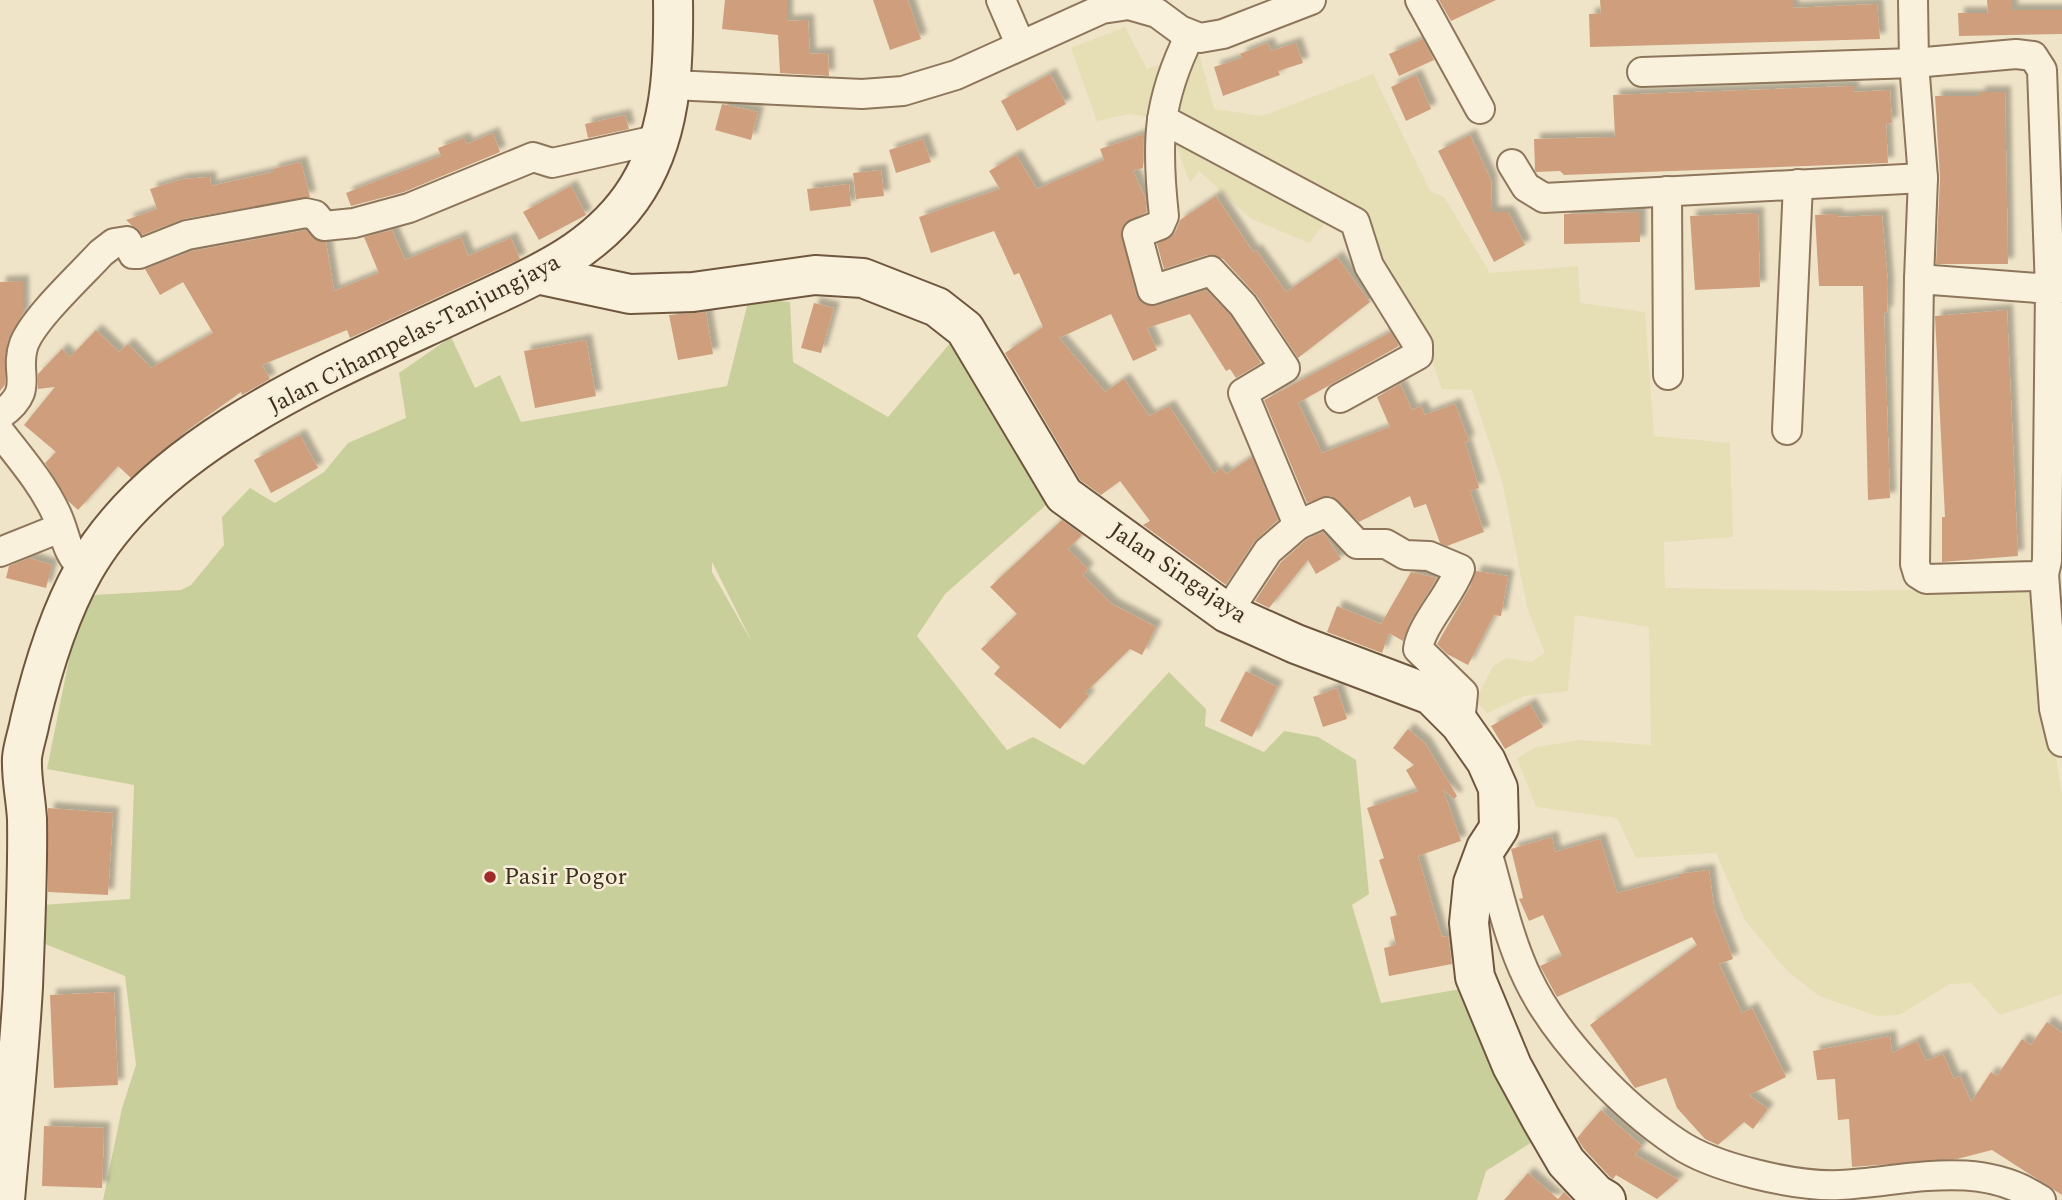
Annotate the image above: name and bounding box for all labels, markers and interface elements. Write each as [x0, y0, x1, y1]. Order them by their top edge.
street label: Jalan Cihampelas-Tanjungjaya [262, 244, 567, 424]
street label: Jalan Singajaya [1102, 513, 1255, 633]
place label: Pasir Pogor [504, 859, 627, 895]
marker: Pasir Pogor [482, 869, 498, 885]

